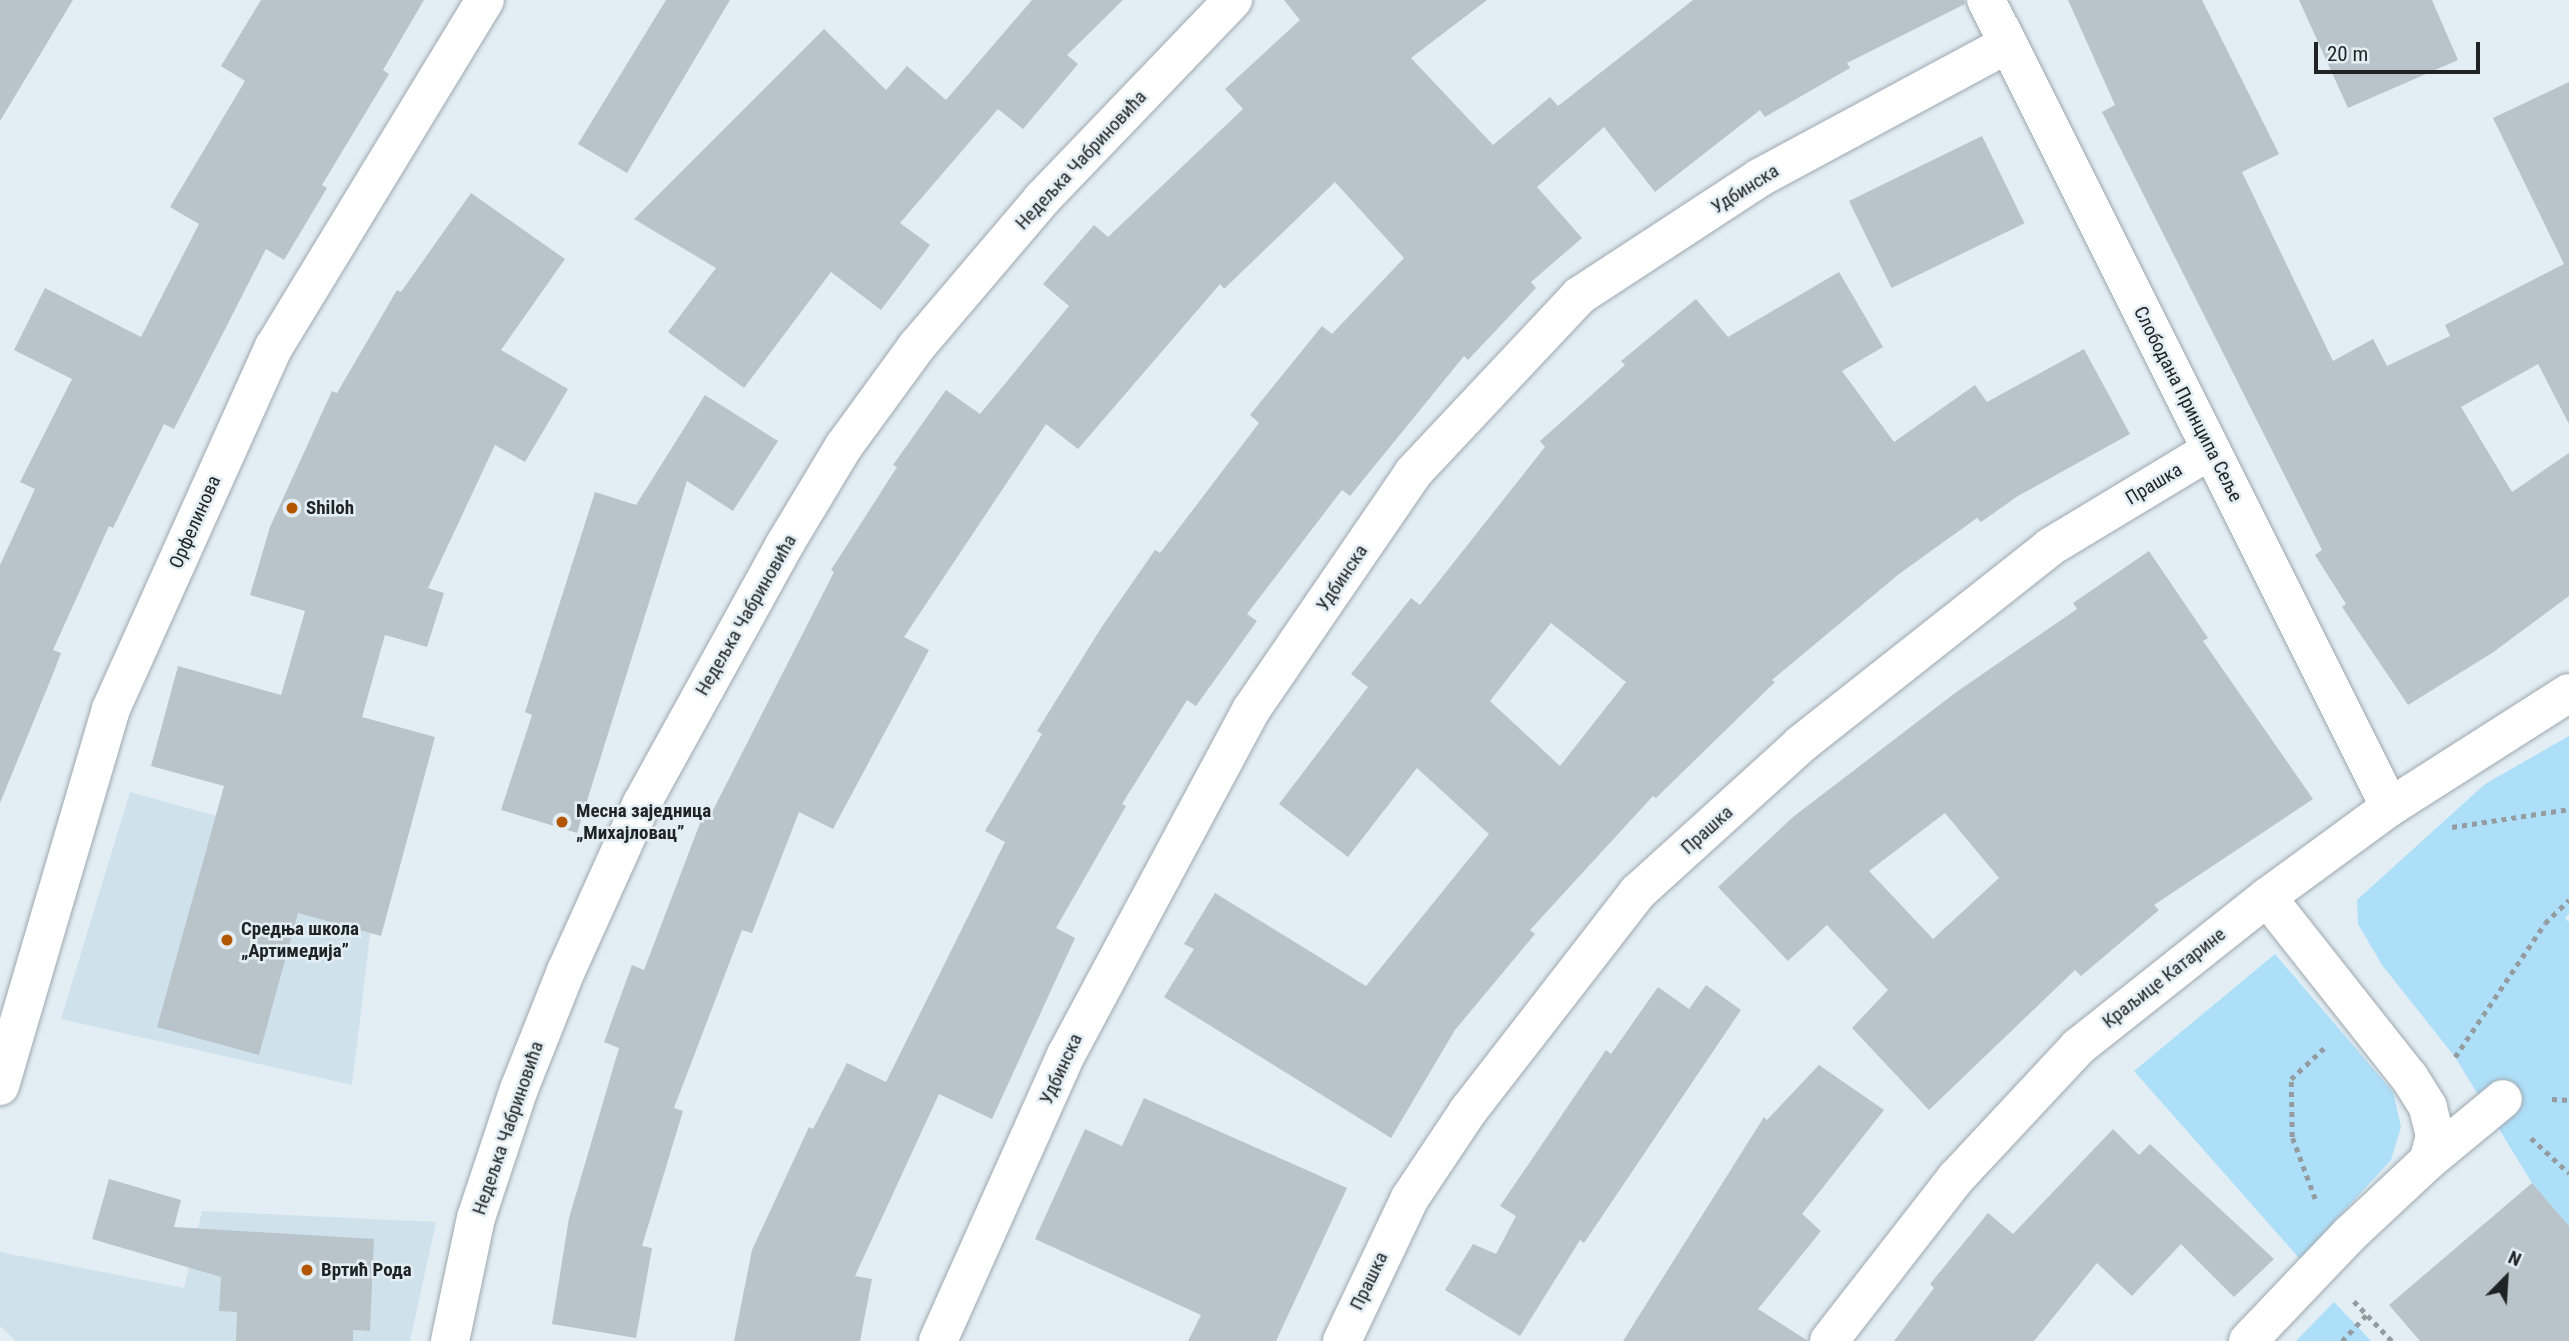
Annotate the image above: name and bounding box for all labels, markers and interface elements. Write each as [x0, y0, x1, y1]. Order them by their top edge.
scale bar [2317, 28, 2483, 72]
text: 20 m [2327, 42, 2368, 66]
street label: Недељка Чабриновића [1011, 86, 1151, 234]
street label: Удбинска [1707, 159, 1783, 219]
street label: Слободана Принципа Сеље [2129, 302, 2247, 506]
street label: Прашка [2122, 458, 2186, 510]
street label: Орфелинова [164, 472, 226, 572]
place label: Shiloh [306, 497, 354, 519]
marker: Shiloh [284, 500, 300, 516]
street label: Недељка Чабриновића [691, 531, 801, 699]
street label: Удбинска [1312, 540, 1372, 616]
place label: Месна заједница „Михајловац” [576, 800, 711, 844]
street label: Прашка [1676, 801, 1738, 859]
marker: Месна заједница „Михајловац” [554, 814, 570, 830]
place label: Средња школа „Артимедија” [241, 918, 359, 962]
street label: Краљице Катарине [2098, 923, 2230, 1033]
marker: Средња школа „Артимедија” [219, 932, 235, 948]
street label: Удбинска [1035, 1030, 1087, 1108]
street label: Недељка Чабриновића [468, 1038, 548, 1218]
north arrow [2471, 1243, 2541, 1313]
text: N [2505, 1245, 2525, 1271]
street label: Прашка [1345, 1248, 1393, 1314]
place label: Вртић Рода [321, 1259, 412, 1281]
marker: Вртић Рода [299, 1262, 315, 1278]

